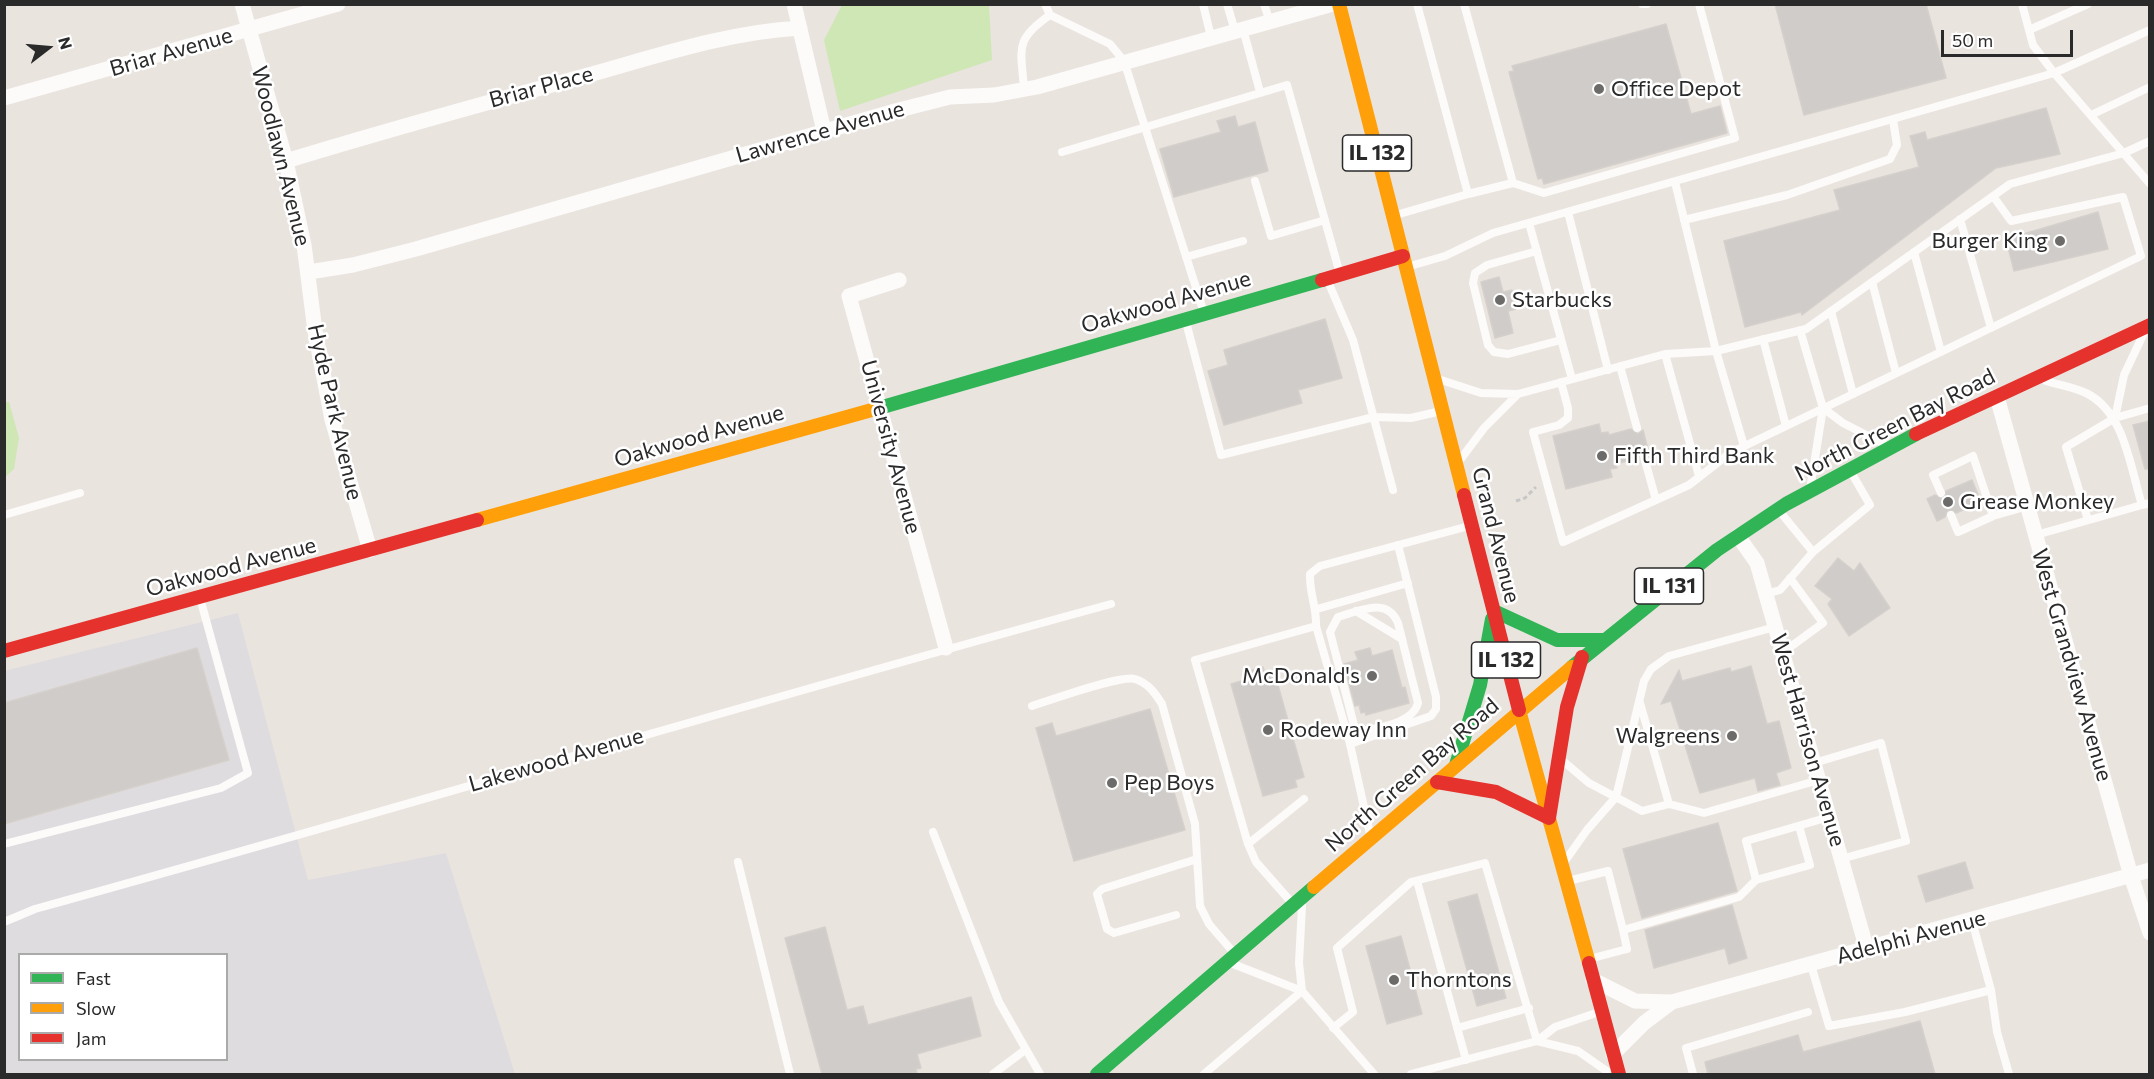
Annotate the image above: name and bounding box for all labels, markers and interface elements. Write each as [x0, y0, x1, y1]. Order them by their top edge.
north arrow [18, 18, 78, 78]
scale bar [1944, 18, 2076, 56]
street label: Briar Avenue [107, 22, 235, 82]
text: 50 m [1952, 29, 1993, 51]
text: N [55, 35, 77, 51]
street label: Briar Place [486, 60, 596, 114]
street label: Woodlawn Avenue [246, 63, 316, 249]
place label: Office Depot [1611, 76, 1741, 102]
marker: Office Depot [1592, 82, 1606, 96]
street label: Lawrence Avenue [733, 95, 907, 169]
road number: IL 132 [1342, 135, 1412, 171]
place label: Burger King [1931, 228, 2048, 254]
marker: Burger King [2053, 234, 2067, 248]
street label: Oakwood Avenue [1078, 265, 1254, 339]
place label: Starbucks [1512, 287, 1612, 313]
marker: Starbucks [1493, 293, 1507, 307]
street label: Hyde Park Avenue [302, 321, 368, 503]
street label: University Avenue [855, 357, 927, 537]
street label: North Green Bay Road [1790, 363, 2000, 487]
street label: Oakwood Avenue [611, 399, 787, 473]
place label: Fifth Third Bank [1614, 443, 1775, 469]
marker: Fifth Third Bank [1595, 449, 1609, 463]
street label: Grand Avenue [1466, 464, 1526, 606]
place label: Grease Monkey [1960, 489, 2114, 515]
marker: Grease Monkey [1941, 495, 1955, 509]
street label: Oakwood Avenue [143, 532, 319, 602]
street label: West Grandview Avenue [2026, 546, 2118, 784]
road number: IL 131 [1634, 568, 1704, 604]
street label: West Harrison Avenue [1765, 631, 1851, 849]
road number: IL 132 [1472, 642, 1540, 678]
place label: McDonald's [1242, 663, 1360, 689]
marker: McDonald's [1365, 669, 1379, 683]
street label: North Green Bay Road [1320, 692, 1504, 858]
place label: Rodeway Inn [1280, 717, 1407, 743]
street label: Lakewood Avenue [466, 722, 646, 798]
marker: Rodeway Inn [1261, 723, 1275, 737]
place label: Walgreens [1615, 723, 1720, 749]
marker: Walgreens [1725, 729, 1739, 743]
place label: Pep Boys [1124, 770, 1214, 796]
marker: Pep Boys [1105, 776, 1119, 790]
street label: Adelphi Avenue [1833, 904, 1989, 970]
legend [18, 953, 228, 1061]
text: Fast [76, 967, 111, 989]
place label: Thorntons [1406, 967, 1512, 993]
marker: Thorntons [1387, 973, 1401, 987]
text: Slow [76, 997, 116, 1019]
text: Jam [76, 1027, 106, 1049]

